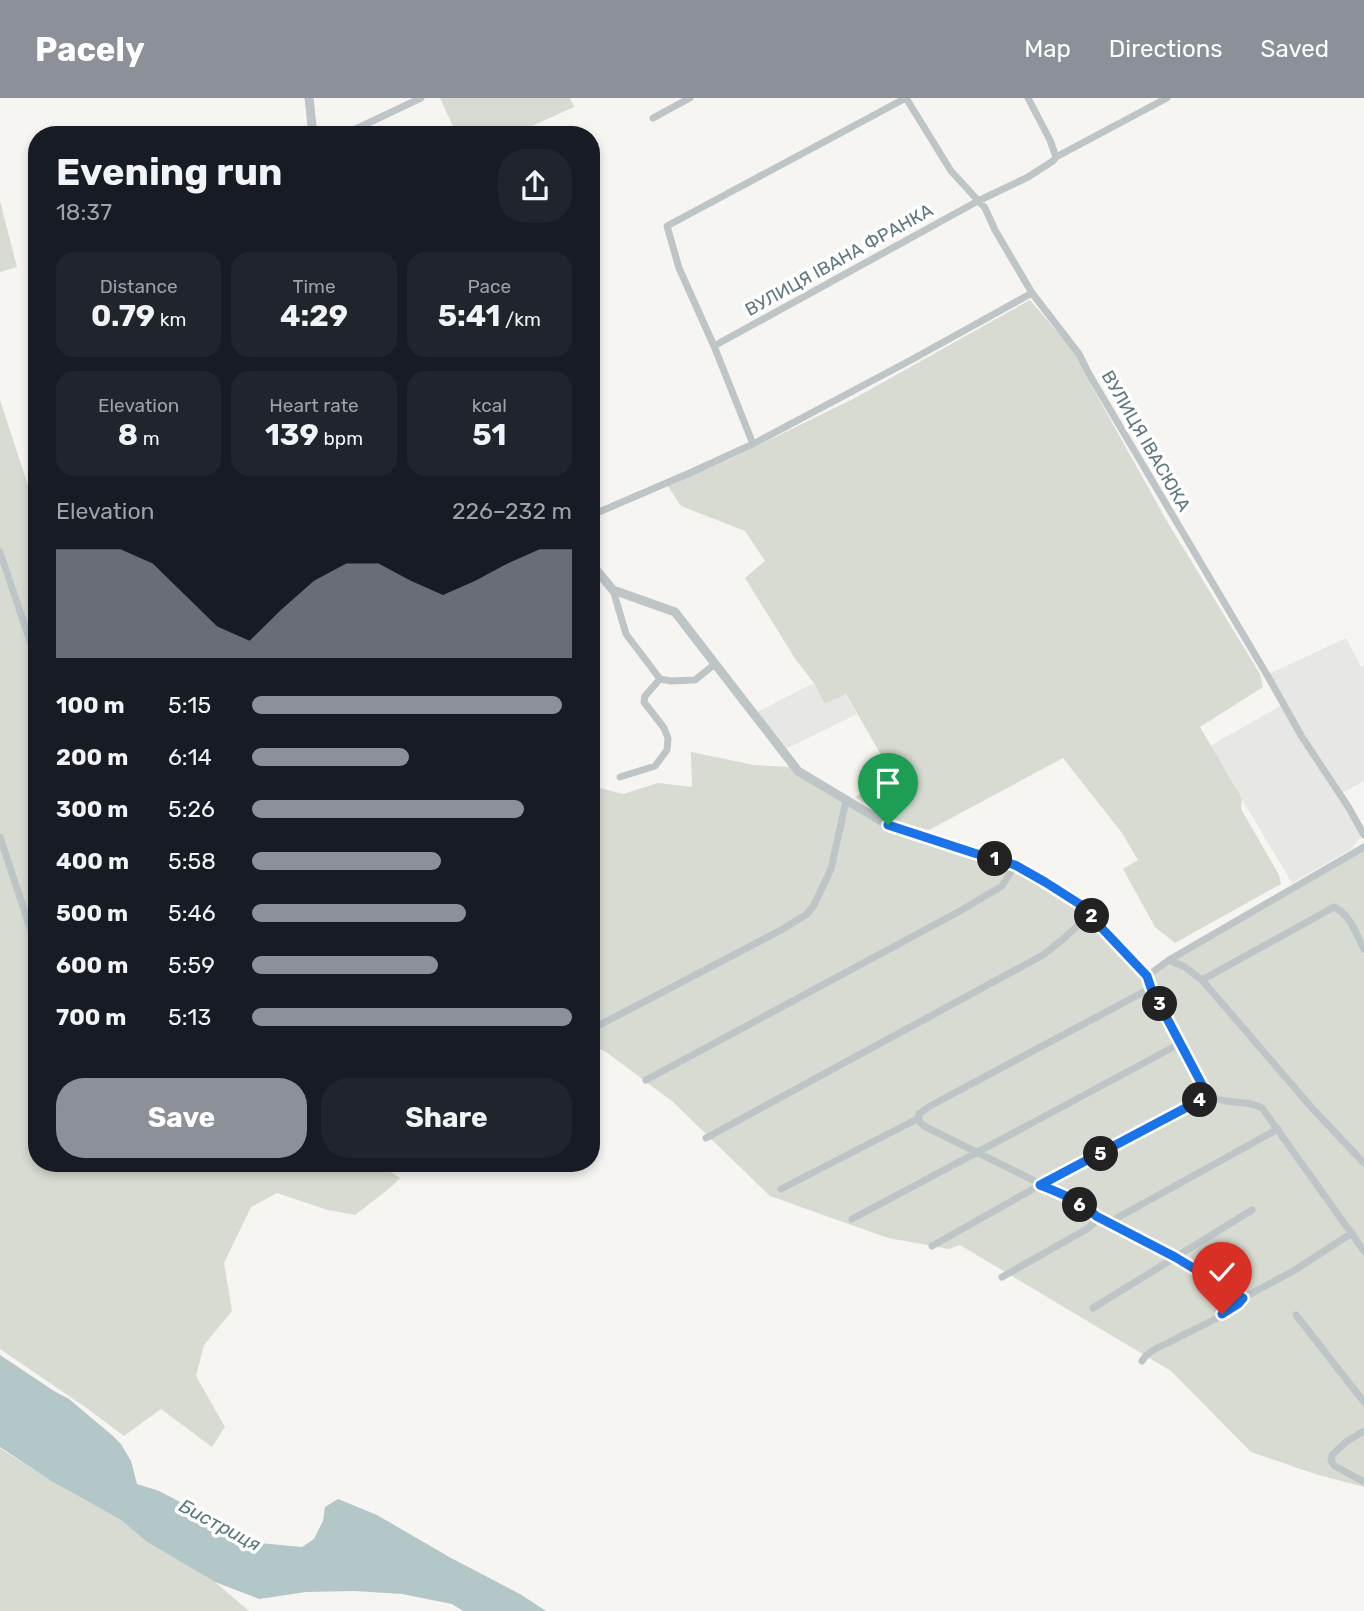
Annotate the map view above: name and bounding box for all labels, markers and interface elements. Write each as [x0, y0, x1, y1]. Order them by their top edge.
text: Pacely [35, 30, 145, 69]
text: Map [1024, 35, 1071, 63]
text: Directions [1109, 35, 1222, 63]
text: Saved [1260, 35, 1329, 63]
text: Evening run [56, 149, 282, 195]
button: share [498, 149, 572, 223]
text: 18:37 [56, 198, 112, 226]
street label: ВУЛИЦЯ ІВАНА ФРАНКА [741, 199, 937, 321]
text: Distance [100, 275, 178, 298]
text: Time [292, 275, 336, 298]
text: Pace [468, 275, 511, 298]
text: 0.79 [91, 298, 155, 334]
text: 4:29 [280, 298, 348, 334]
text: 5:41 [438, 298, 500, 334]
text: km [155, 308, 186, 331]
text: /km [500, 308, 541, 331]
street label: ВУЛИЦЯ ІВАСЮКА [1097, 367, 1195, 515]
text: Elevation [98, 394, 179, 417]
text: Heart rate [269, 394, 359, 417]
text: kcal [472, 394, 507, 417]
text: 8 [118, 417, 138, 453]
text: 139 [265, 417, 319, 453]
text: 51 [472, 417, 506, 453]
text: m [138, 427, 160, 450]
text: bpm [319, 427, 363, 450]
text: Elevation [56, 497, 155, 525]
text: 226–232 m [452, 497, 572, 525]
text: 100 m [56, 691, 125, 719]
text: 5:15 [168, 691, 211, 719]
text: 200 m [56, 743, 128, 771]
text: 6:14 [168, 743, 212, 771]
pin [858, 753, 918, 825]
icon: arrive [869, 764, 907, 802]
text: 300 m [56, 795, 128, 823]
text: 5:26 [168, 795, 215, 823]
pin: 1 [978, 842, 1012, 876]
text: 400 m [56, 847, 129, 875]
text: 5:58 [168, 847, 216, 875]
text: 1 [990, 847, 999, 870]
pin: 2 [1074, 898, 1110, 934]
text: 500 m [56, 899, 128, 927]
text: 5:46 [168, 899, 216, 927]
text: 2 [1085, 904, 1098, 927]
text: 600 m [56, 951, 128, 979]
text: 5:59 [168, 951, 215, 979]
pin: 3 [1142, 986, 1178, 1021]
text: 3 [1153, 992, 1166, 1015]
text: 700 m [56, 1003, 126, 1031]
text: 5:13 [168, 1003, 211, 1031]
button: Save [56, 1078, 307, 1158]
button: Share [321, 1078, 572, 1158]
pin: 4 [1182, 1082, 1218, 1118]
text: 4 [1193, 1088, 1206, 1111]
pin: 5 [1084, 1136, 1118, 1172]
text: 5 [1094, 1142, 1107, 1165]
pin: 6 [1062, 1188, 1098, 1222]
text: 6 [1073, 1193, 1086, 1216]
pin [1192, 1242, 1252, 1314]
icon: check [1203, 1253, 1241, 1291]
water label: Бистриця [175, 1494, 265, 1556]

